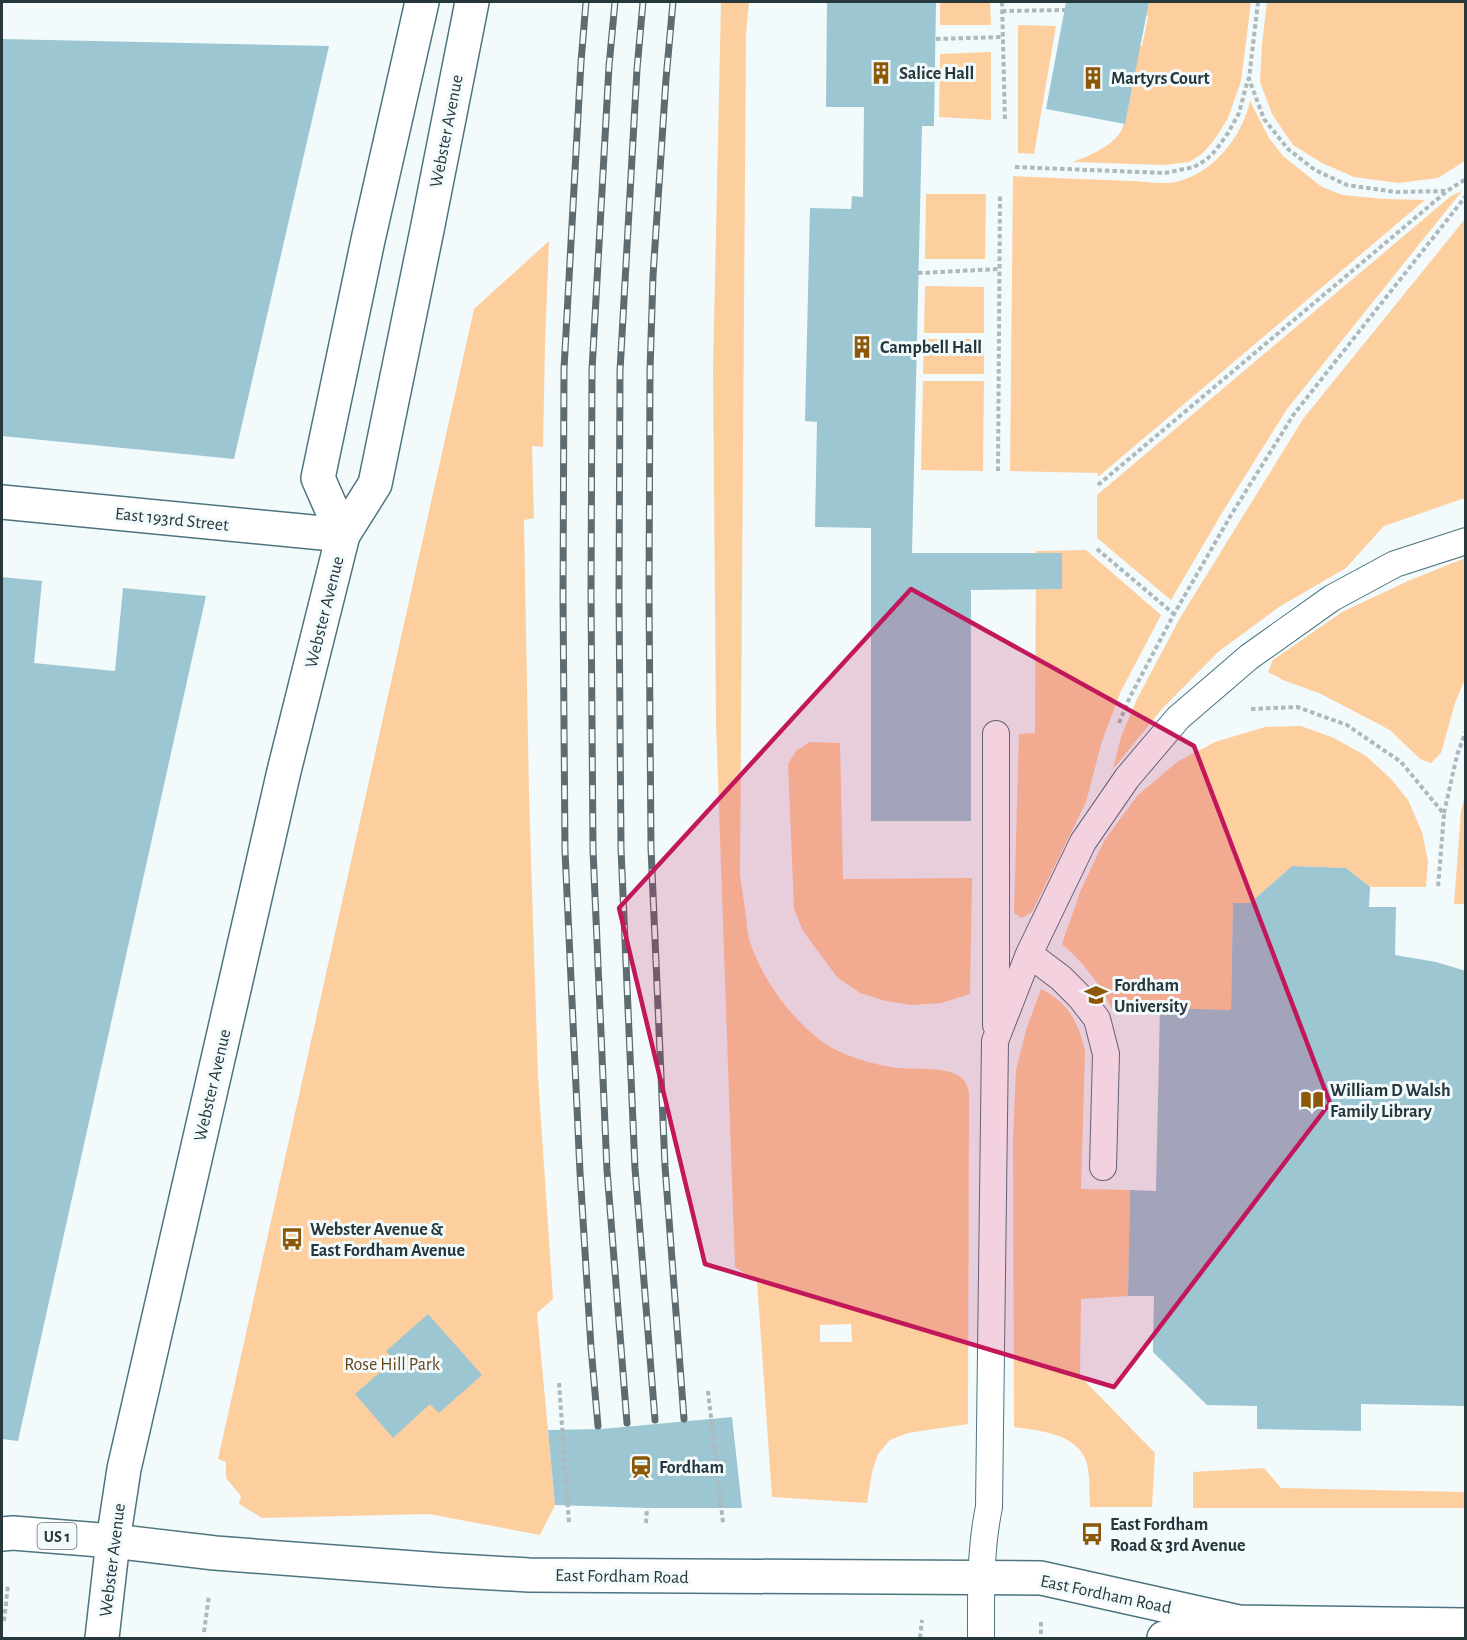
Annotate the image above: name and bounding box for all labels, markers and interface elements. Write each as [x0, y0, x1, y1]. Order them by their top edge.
building icon: Salice Hall [868, 60, 894, 86]
place label: Salice Hall [899, 65, 974, 83]
building icon: Martyrs Court [1080, 65, 1106, 91]
place label: Martyrs Court [1111, 70, 1210, 88]
street label: Webster Avenue [427, 73, 467, 189]
building icon: Campbell Hall [849, 334, 875, 360]
place label: Campbell Hall [880, 339, 982, 357]
street label: East 193rd Street [114, 505, 230, 535]
street label: Webster Avenue [302, 554, 348, 670]
place label: Fordham University [1114, 977, 1189, 1016]
school or university icon: Fordham University [1083, 982, 1109, 1008]
street label: Webster Avenue [191, 1027, 235, 1143]
place label: William D Walsh Family Library [1330, 1082, 1451, 1121]
library icon: William D Walsh Family Library [1299, 1087, 1325, 1113]
place label: Webster Avenue & East Fordham Avenue [310, 1221, 465, 1260]
bus stop icon: Webster Avenue & East Fordham Avenue [279, 1226, 305, 1252]
park label: Rose Hill Park [344, 1356, 441, 1374]
station icon: Fordham [628, 1454, 654, 1480]
place label: Fordham [659, 1459, 724, 1477]
street label: Webster Avenue [97, 1502, 129, 1618]
place label: East Fordham Road & 3rd Avenue [1110, 1516, 1246, 1555]
bus stop icon: East Fordham Road & 3rd Avenue [1079, 1521, 1105, 1547]
road number: US 1 [38, 1523, 76, 1549]
street label: East Fordham Road [555, 1567, 689, 1587]
street label: East Fordham Road [1039, 1572, 1173, 1618]

